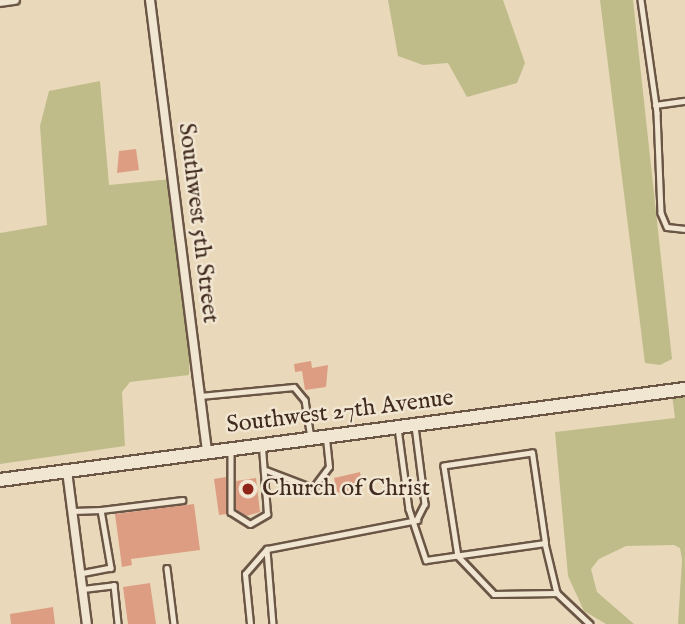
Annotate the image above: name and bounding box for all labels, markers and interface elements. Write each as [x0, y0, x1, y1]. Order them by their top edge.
street label: Southwest 5th Street [171, 121, 225, 325]
street label: Southwest 27th Avenue [225, 384, 455, 440]
place label: Church of Christ [262, 475, 430, 503]
marker: Church of Christ [240, 481, 256, 497]

